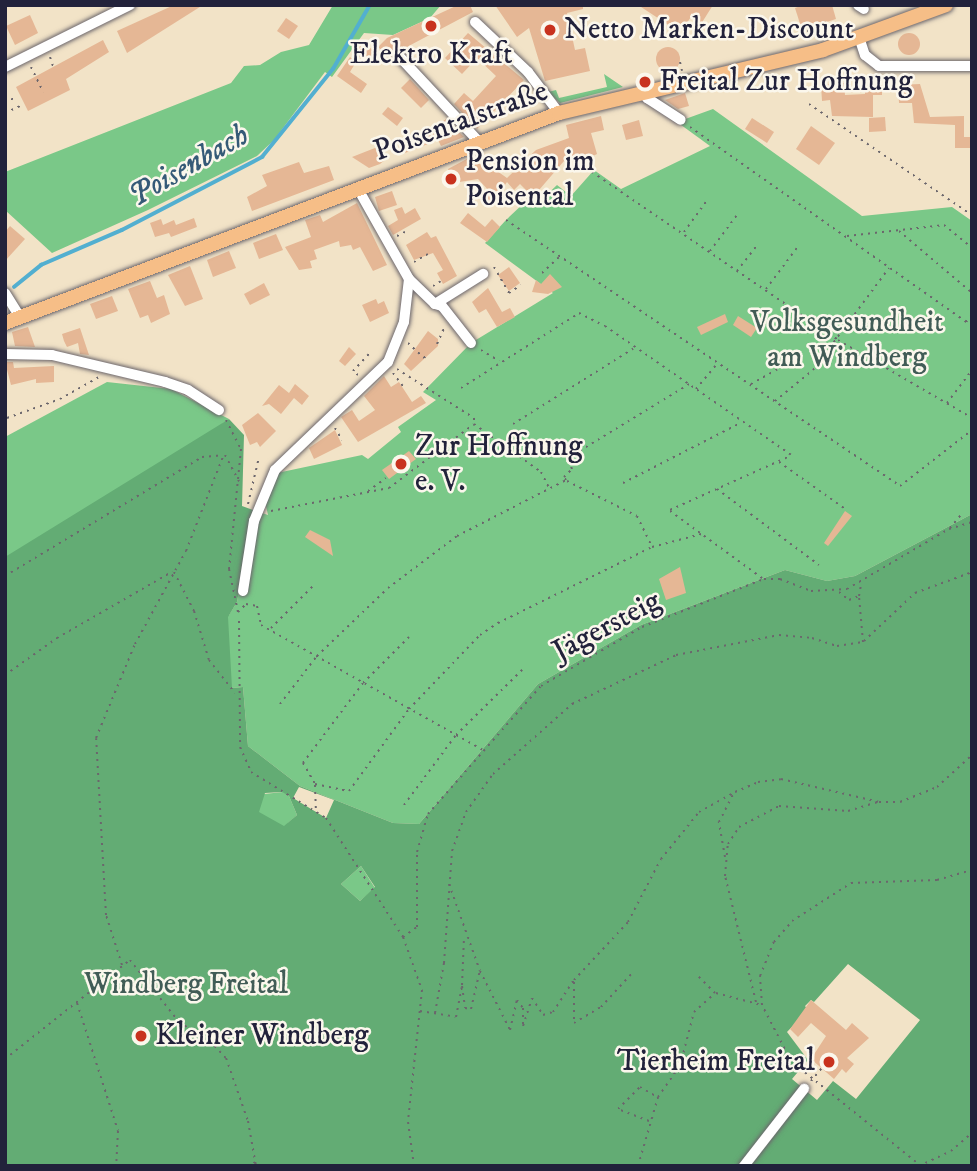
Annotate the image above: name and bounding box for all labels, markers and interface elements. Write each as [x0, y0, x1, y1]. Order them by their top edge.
place label: Netto Marken-Discount [564, 12, 854, 48]
marker: Elektro Kraft [423, 18, 439, 34]
marker: Netto Marken-Discount [542, 22, 558, 38]
place label: Elektro Kraft [349, 37, 513, 73]
place label: Freital Zur Hoffnung [659, 64, 913, 100]
street label: Poisentalstraße [369, 74, 553, 170]
marker: Freital Zur Hoffnung [637, 74, 653, 90]
water label: Poisenbach [122, 116, 256, 216]
place label: Pension im Poisental [465, 144, 595, 214]
marker: Pension im Poisental [443, 171, 459, 187]
park label: Volksgesundheit am Windberg [750, 305, 944, 376]
place label: Zur Hoffnung e. V. [415, 429, 583, 499]
marker: Zur Hoffnung e. V. [393, 456, 409, 472]
street label: Jägersteig [547, 584, 667, 670]
park label: Windberg Freital [84, 967, 288, 1003]
place label: Kleiner Windberg [155, 1018, 369, 1054]
marker: Kleiner Windberg [133, 1028, 149, 1044]
place label: Tierheim Freital [617, 1044, 815, 1080]
marker: Tierheim Freital [821, 1054, 837, 1070]

